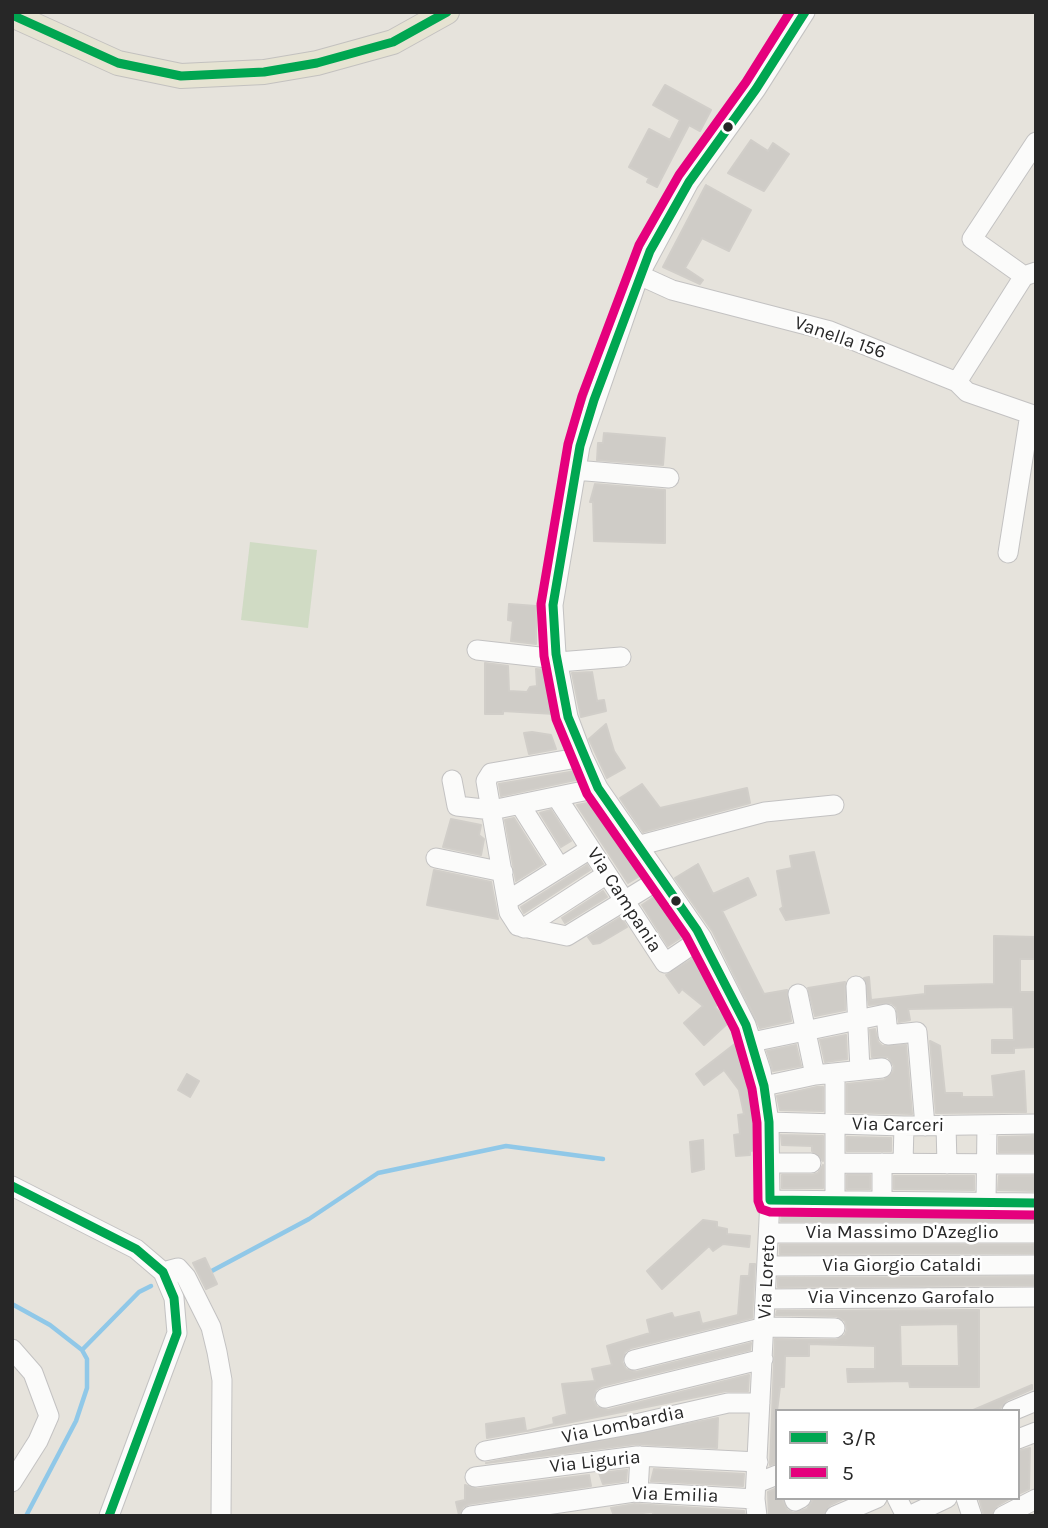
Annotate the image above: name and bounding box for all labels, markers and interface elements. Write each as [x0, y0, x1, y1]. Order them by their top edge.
unlabelled marker [721, 120, 735, 134]
street label: Vanella 156 [791, 312, 889, 364]
street label: Via Campania [582, 843, 666, 957]
unlabelled marker [669, 894, 683, 908]
street label: Via Carceri [852, 1113, 944, 1137]
street label: Via Massimo D'Azeglio [805, 1222, 999, 1244]
street label: Via Loreto [753, 1234, 781, 1320]
street label: Via Giorgio Cataldi [822, 1255, 982, 1277]
street label: Via Vincenzo Garofalo [808, 1287, 994, 1309]
street label: Via Lombardia [560, 1401, 686, 1449]
legend [775, 1409, 1020, 1500]
text: 3/R [842, 1426, 876, 1450]
street label: Via Liguria [549, 1446, 641, 1478]
text: 5 [842, 1461, 854, 1485]
street label: Via Emilia [631, 1482, 719, 1508]

